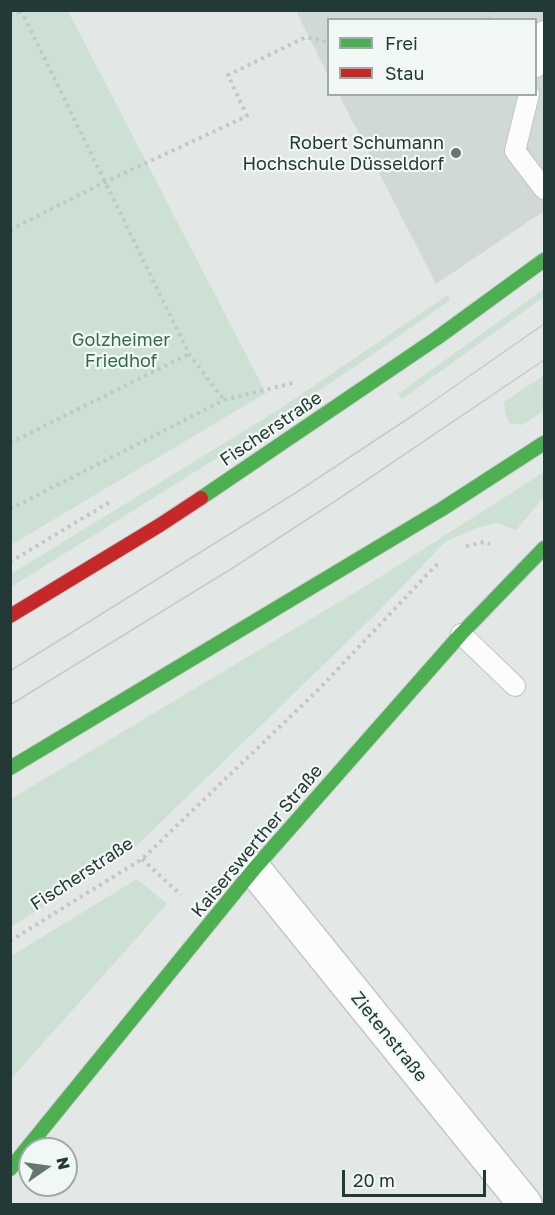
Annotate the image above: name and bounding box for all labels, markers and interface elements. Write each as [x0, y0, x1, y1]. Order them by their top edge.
legend [327, 18, 537, 96]
text: Frei [385, 32, 418, 54]
text: Stau [385, 62, 424, 84]
place label: Robert Schumann Hochschule Düsseldorf [242, 132, 444, 174]
marker: Robert Schumann Hochschule Düsseldorf [449, 146, 463, 160]
park label: Golzheimer Friedhof [72, 329, 170, 372]
street label: Fischerstraße [216, 387, 326, 471]
street label: Kaiserswerther Straße [187, 760, 327, 922]
street label: Fischerstraße [27, 833, 137, 915]
street label: Zietenstraße [346, 988, 432, 1086]
north arrow [18, 1137, 78, 1197]
text: N [52, 1155, 75, 1172]
scale bar [345, 1158, 489, 1196]
text: 20 m [353, 1169, 395, 1191]

